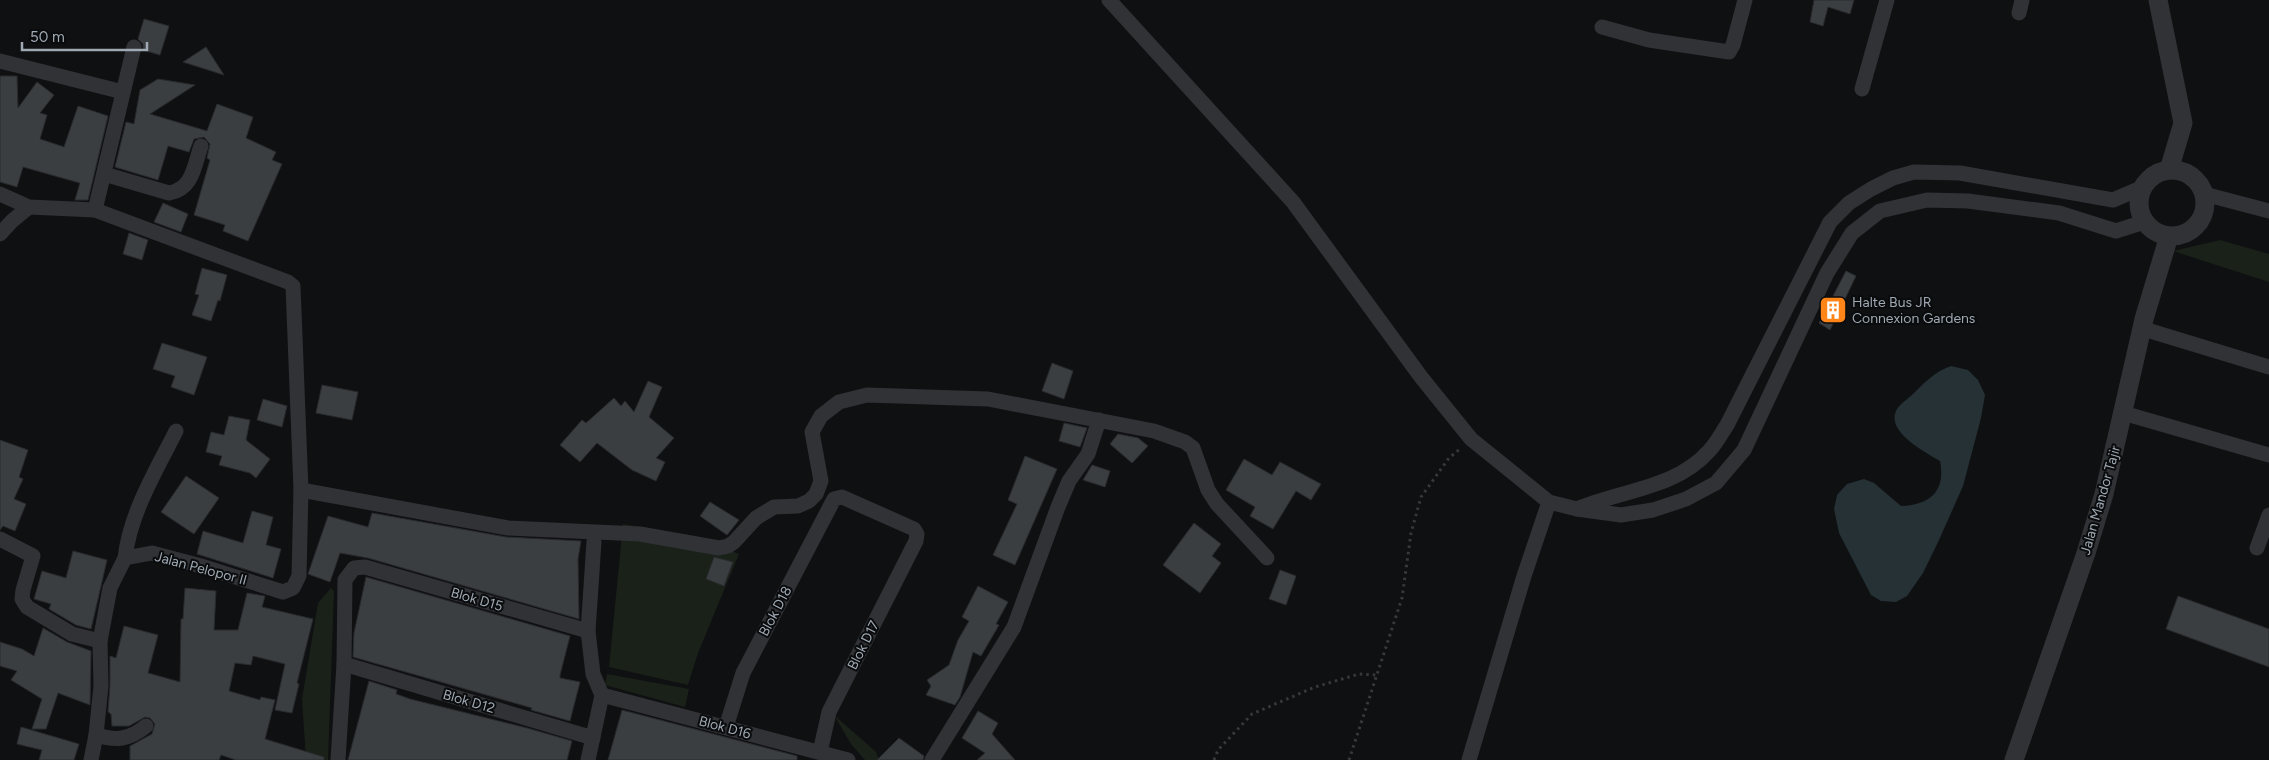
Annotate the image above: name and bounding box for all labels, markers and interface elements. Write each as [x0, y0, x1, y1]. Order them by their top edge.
scale bar [22, 20, 148, 52]
text: 50 m [30, 28, 65, 46]
place label: Halte Bus JR Connexion Gardens [1852, 294, 1975, 327]
building icon: Halte Bus JR Connexion Gardens [1818, 295, 1848, 325]
street label: Jalan Mandor Tajir [2077, 443, 2124, 557]
street label: Jalan Pelopor II [153, 548, 249, 589]
street label: Blok D18 [755, 583, 796, 639]
street label: Blok D15 [449, 584, 505, 615]
street label: Blok D17 [844, 617, 883, 673]
street label: Blok D12 [441, 686, 497, 717]
street label: Blok D16 [697, 712, 753, 743]

